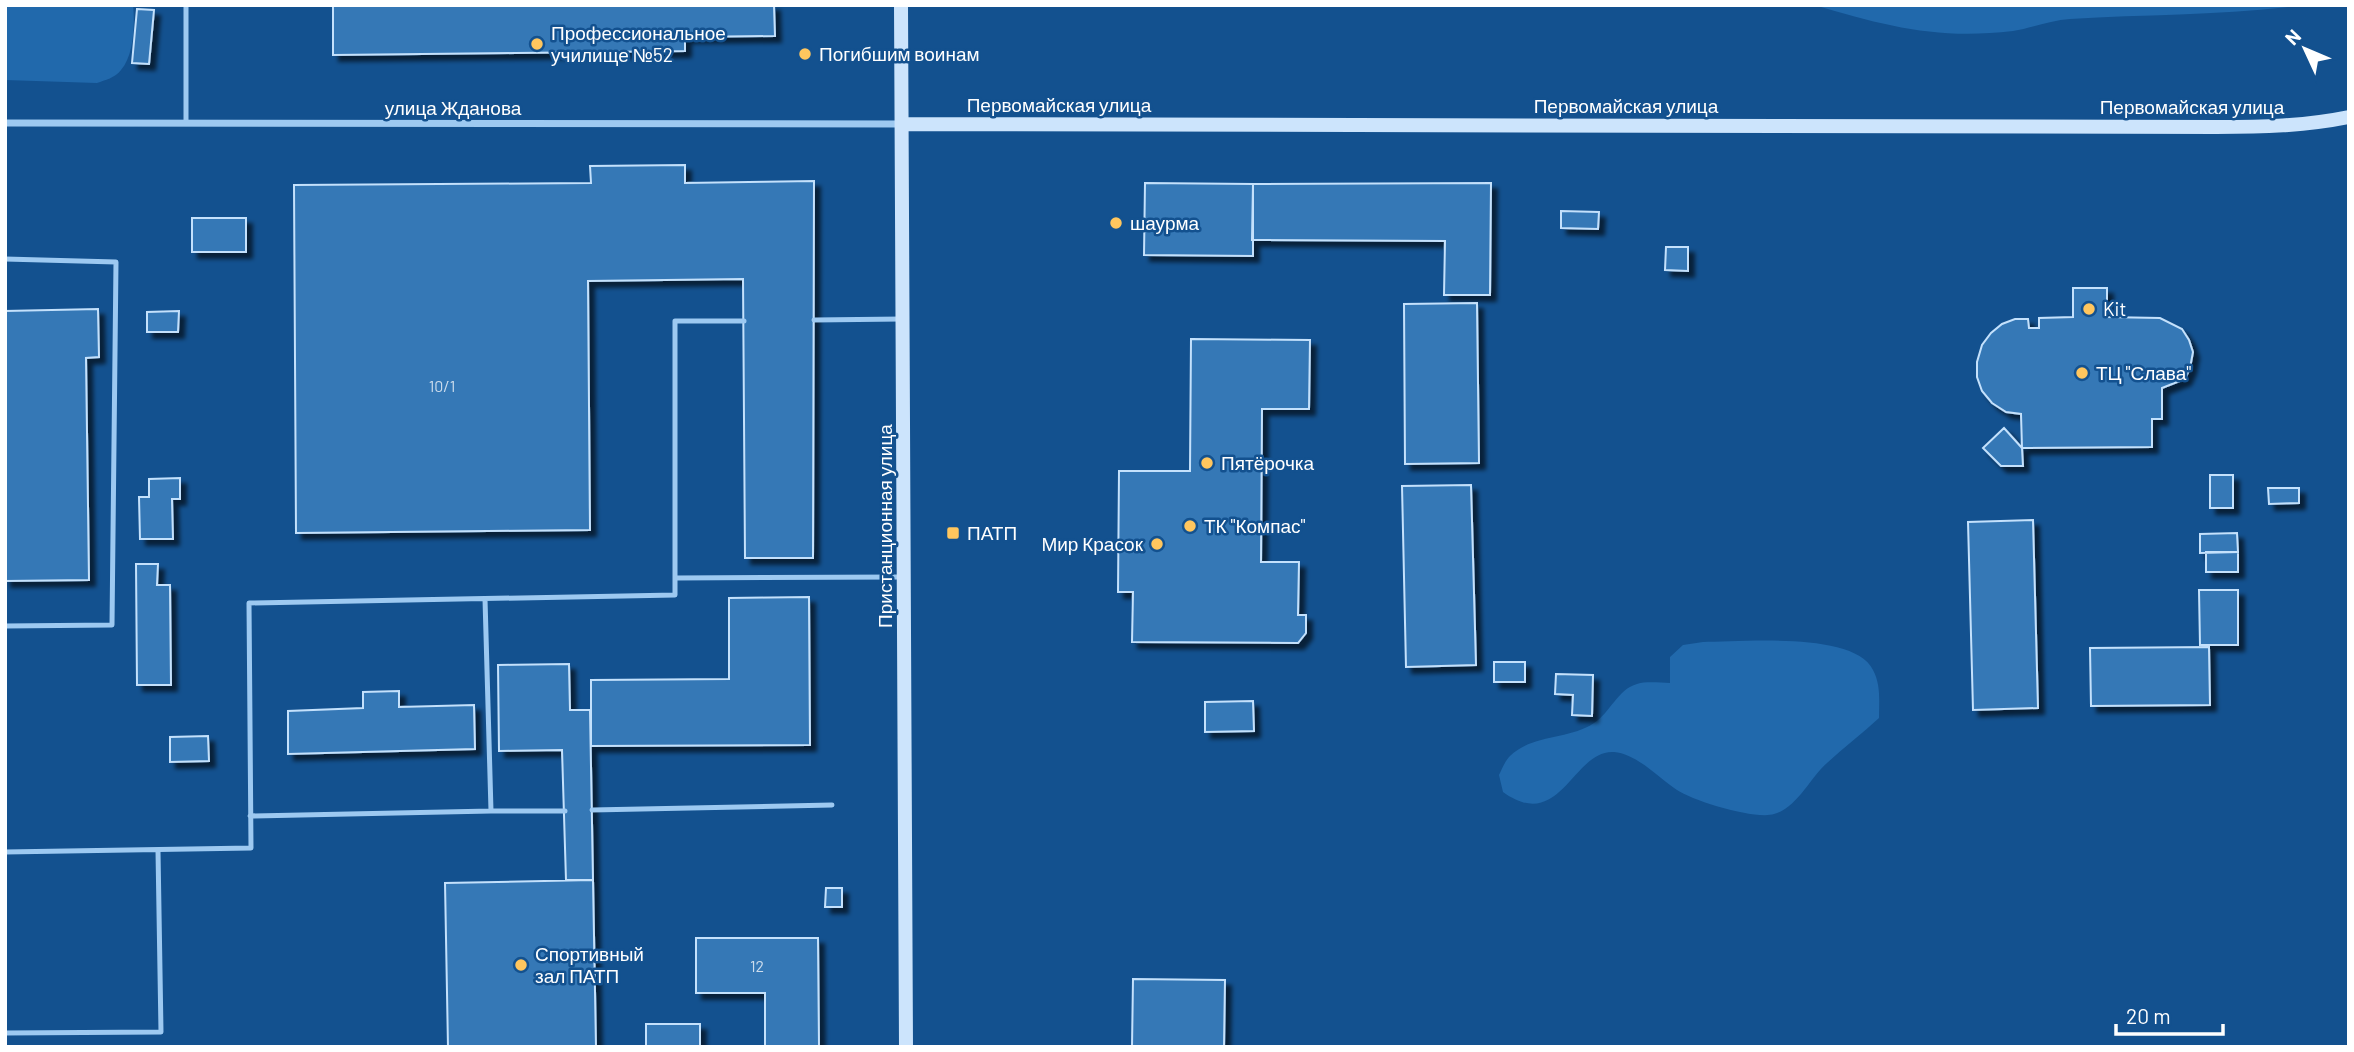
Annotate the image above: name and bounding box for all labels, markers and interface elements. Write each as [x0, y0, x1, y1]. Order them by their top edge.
north arrow [2270, 14, 2340, 84]
place label: Профессиональное училище №52 [551, 21, 726, 66]
text: N [2280, 24, 2305, 49]
marker: Профессиональное училище №52 [529, 36, 545, 52]
place label: Погибшим воинам [819, 42, 980, 65]
marker: Погибшим воинам [797, 46, 813, 62]
street label: Первомайская улица [967, 93, 1152, 116]
street label: Первомайская улица [1534, 94, 1719, 117]
street label: Первомайская улица [2100, 95, 2285, 118]
street label: улица Жданова [385, 96, 522, 119]
place label: шаурма [1130, 211, 1200, 234]
marker: шаурма [1108, 215, 1124, 231]
place label: Kit [2103, 297, 2126, 320]
marker: Kit [2081, 301, 2097, 317]
place label: ТЦ "Слава" [2096, 361, 2191, 384]
marker: ТЦ "Слава" [2074, 365, 2090, 381]
house number: 10/1 [429, 376, 455, 395]
street label: Пристанционная улица [873, 424, 896, 628]
place label: Пятёрочка [1221, 451, 1315, 474]
marker: Пятёрочка [1199, 455, 1215, 471]
place label: ТК "Компас" [1204, 514, 1306, 537]
marker: ТК "Компас" [1182, 518, 1198, 534]
place label: ПАТП [967, 521, 1017, 544]
marker: ПАТП [945, 525, 961, 541]
place label: Мир Красок [1041, 532, 1144, 555]
marker: Мир Красок [1149, 536, 1165, 552]
place label: Спортивный зал ПАТП [535, 942, 644, 987]
house number: 12 [750, 956, 764, 975]
marker: Спортивный зал ПАТП [513, 957, 529, 973]
scale bar [2116, 992, 2223, 1036]
text: 20 m [2126, 1003, 2171, 1028]

